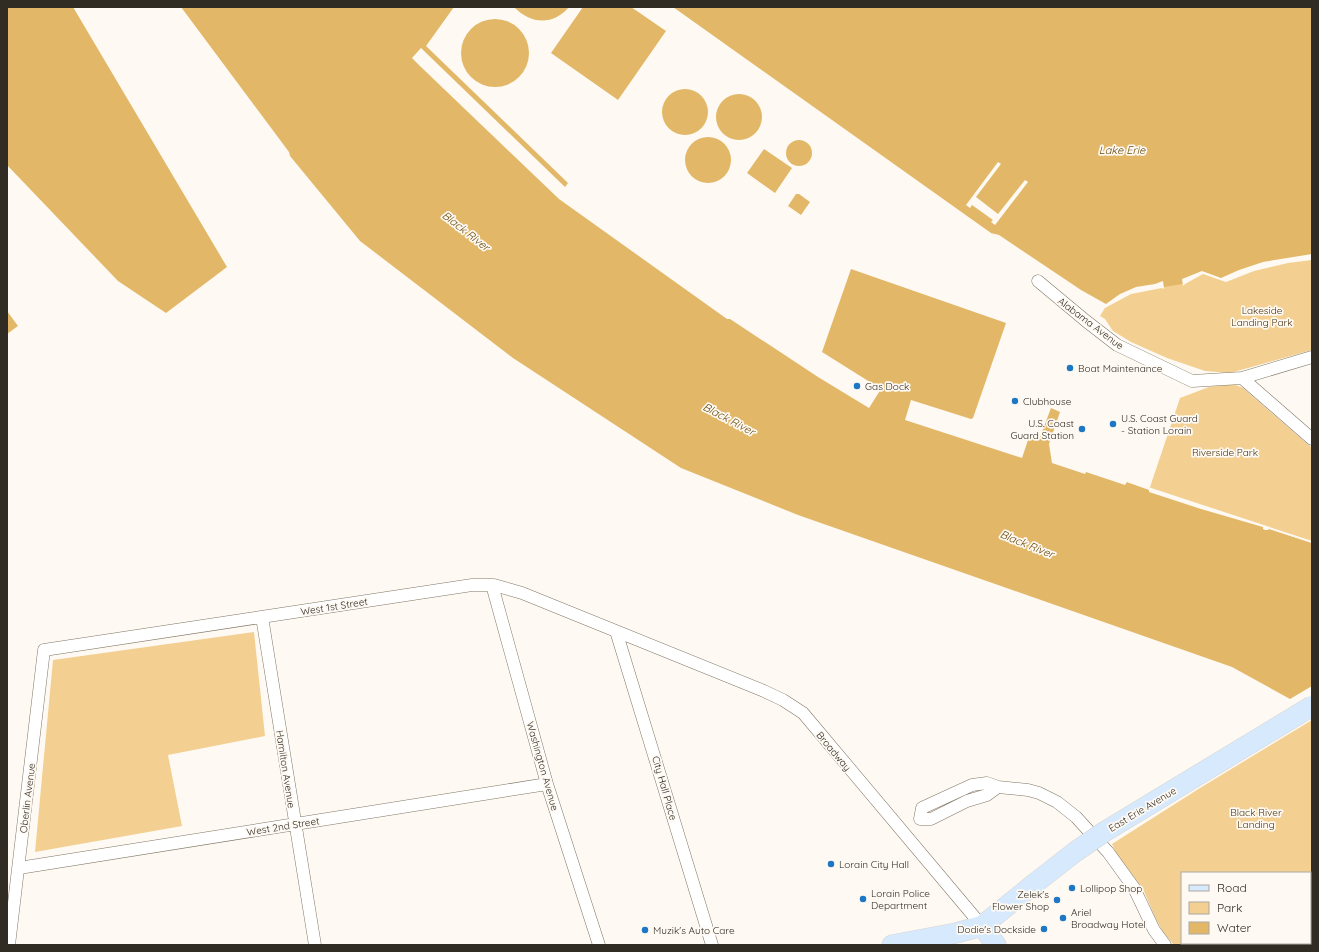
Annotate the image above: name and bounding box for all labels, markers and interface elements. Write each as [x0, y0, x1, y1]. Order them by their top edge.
water label: Lake Erie [1099, 143, 1146, 157]
water label: Black River [439, 208, 494, 255]
street label: Alabama Avenue [1055, 294, 1126, 353]
park label: Lakeside Landing Park [1231, 304, 1293, 329]
place label: Boat Maintenance [1078, 362, 1163, 375]
marker: Boat Maintenance [1065, 363, 1075, 373]
place label: Gas Dock [865, 380, 909, 393]
marker: Gas Dock [852, 381, 862, 391]
place label: Clubhouse [1023, 395, 1072, 408]
marker: Clubhouse [1010, 396, 1020, 406]
water label: Black River [701, 399, 759, 439]
place label: U.S. Coast Guard - Station Lorain [1121, 412, 1198, 437]
place label: U.S. Coast Guard Station [1010, 417, 1075, 442]
marker: U.S. Coast Guard - Station Lorain [1108, 419, 1118, 429]
marker: U.S. Coast Guard Station [1077, 424, 1087, 434]
park label: Riverside Park [1192, 446, 1258, 459]
water label: Black River [998, 527, 1058, 562]
street label: West 1st Street [300, 595, 369, 618]
street label: Washington Avenue [524, 720, 562, 813]
street label: Hamilton Avenue [273, 729, 298, 809]
street label: Broadway [813, 729, 854, 774]
street label: City Hall Place [649, 755, 680, 822]
street label: Oberlin Avenue [17, 762, 38, 834]
street label: East Erie Avenue [1106, 784, 1179, 835]
park label: Black River Landing [1230, 806, 1282, 831]
street label: West 2nd Street [246, 814, 321, 839]
place label: Lorain City Hall [839, 858, 909, 871]
marker: Lorain City Hall [826, 859, 836, 869]
legend [1181, 872, 1311, 944]
text: Road [1217, 880, 1247, 895]
place label: Lollipop Shop [1080, 882, 1142, 895]
marker: Lollipop Shop [1067, 883, 1077, 893]
place label: Lorain Police Department [871, 887, 930, 912]
place label: Zelek's Flower Shop [992, 888, 1049, 913]
marker: Lorain Police Department [858, 894, 868, 904]
marker: Zelek's Flower Shop [1052, 895, 1062, 905]
text: Park [1217, 900, 1242, 915]
place label: Ariel Broadway Hotel [1071, 906, 1146, 931]
marker: Ariel Broadway Hotel [1058, 913, 1068, 923]
text: Water [1217, 920, 1252, 935]
place label: Dodie's Dockside [957, 923, 1036, 936]
place label: Muzik's Auto Care [653, 924, 735, 937]
marker: Dodie's Dockside [1039, 924, 1049, 934]
marker: Muzik's Auto Care [640, 925, 650, 935]

